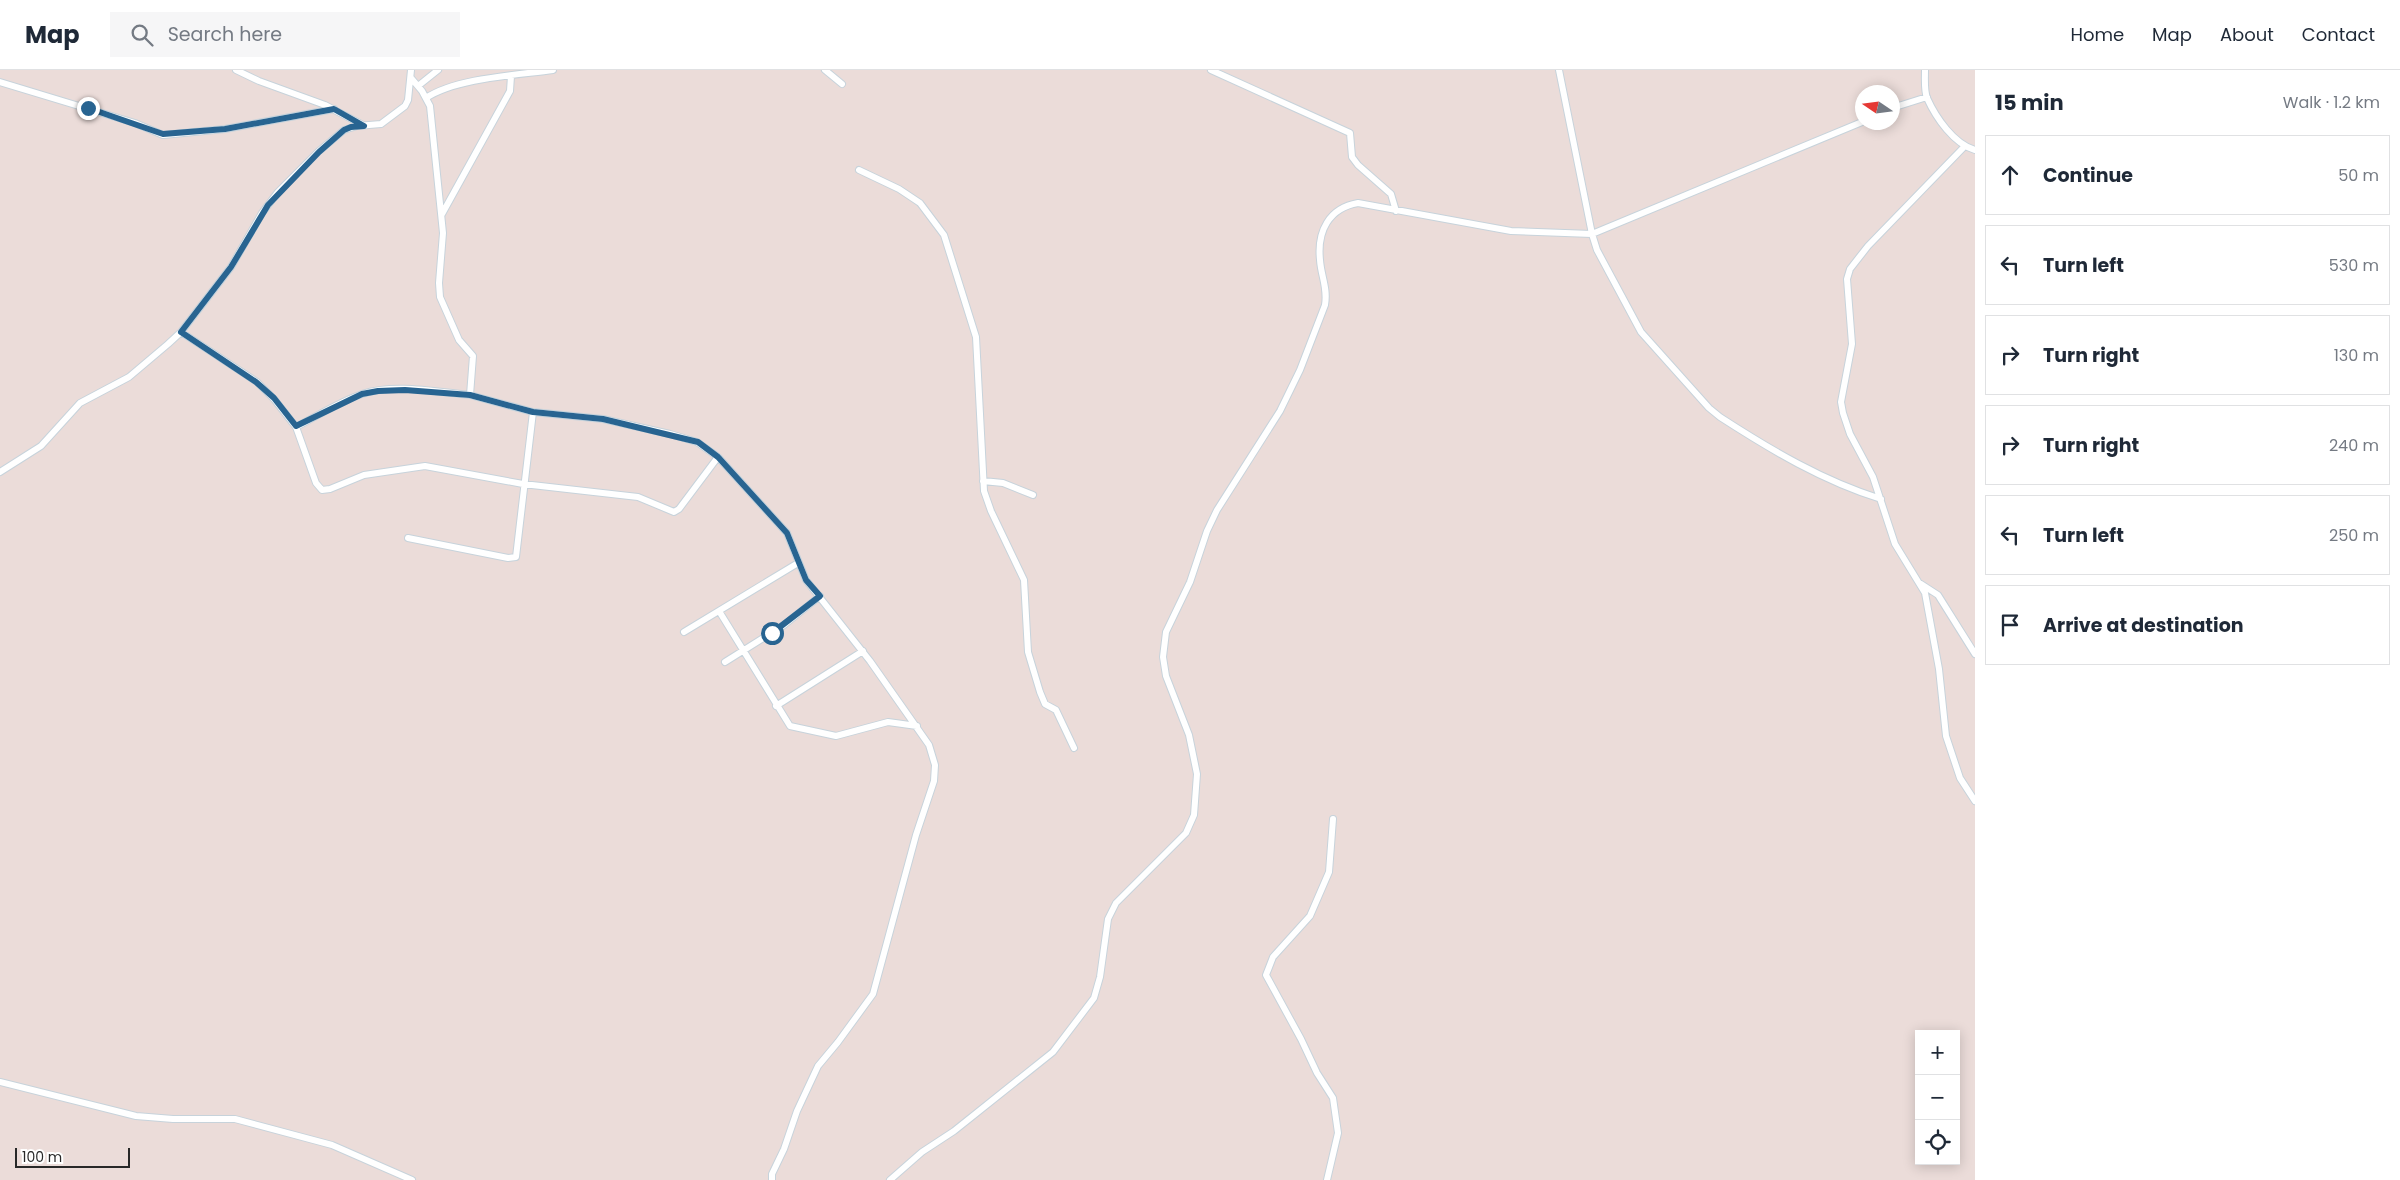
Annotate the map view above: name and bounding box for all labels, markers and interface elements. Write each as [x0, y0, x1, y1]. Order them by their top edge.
search box [110, 12, 460, 57]
text: Map [25, 18, 80, 51]
icon: search [128, 21, 156, 49]
text: Search here [168, 21, 282, 48]
text: Home [2070, 22, 2124, 47]
text: Map [2152, 22, 2192, 47]
text: About [2220, 22, 2274, 47]
text: Contact [2302, 22, 2375, 47]
north arrow [1855, 85, 1900, 130]
text: 15 min [1995, 88, 2064, 117]
text: Walk · 1.2 km [2283, 91, 2380, 114]
route end [77, 97, 100, 120]
icon: ahead [1996, 161, 2024, 189]
text: Continue [2043, 162, 2133, 189]
text: 50 m [2338, 164, 2379, 187]
icon: left [1996, 251, 2024, 279]
text: Turn left [2043, 252, 2124, 279]
text: 530 m [2329, 254, 2379, 277]
icon: right [1996, 341, 2024, 369]
text: Turn right [2043, 342, 2139, 369]
text: 130 m [2334, 344, 2379, 367]
icon: right [1996, 431, 2024, 459]
text: Turn right [2043, 432, 2139, 459]
text: 240 m [2329, 434, 2379, 457]
icon: left [1996, 521, 2024, 549]
text: Turn left [2043, 522, 2124, 549]
text: 250 m [2329, 524, 2379, 547]
icon: arrive [1996, 611, 2024, 639]
text: Arrive at destination [2043, 612, 2244, 639]
route start [761, 622, 784, 645]
map controls [1915, 1030, 1960, 1165]
button: + [1915, 1030, 1960, 1075]
button: − [1915, 1075, 1960, 1120]
button: locate [1915, 1120, 1960, 1165]
scale bar [15, 1145, 130, 1168]
text: 100 m [22, 1147, 62, 1167]

